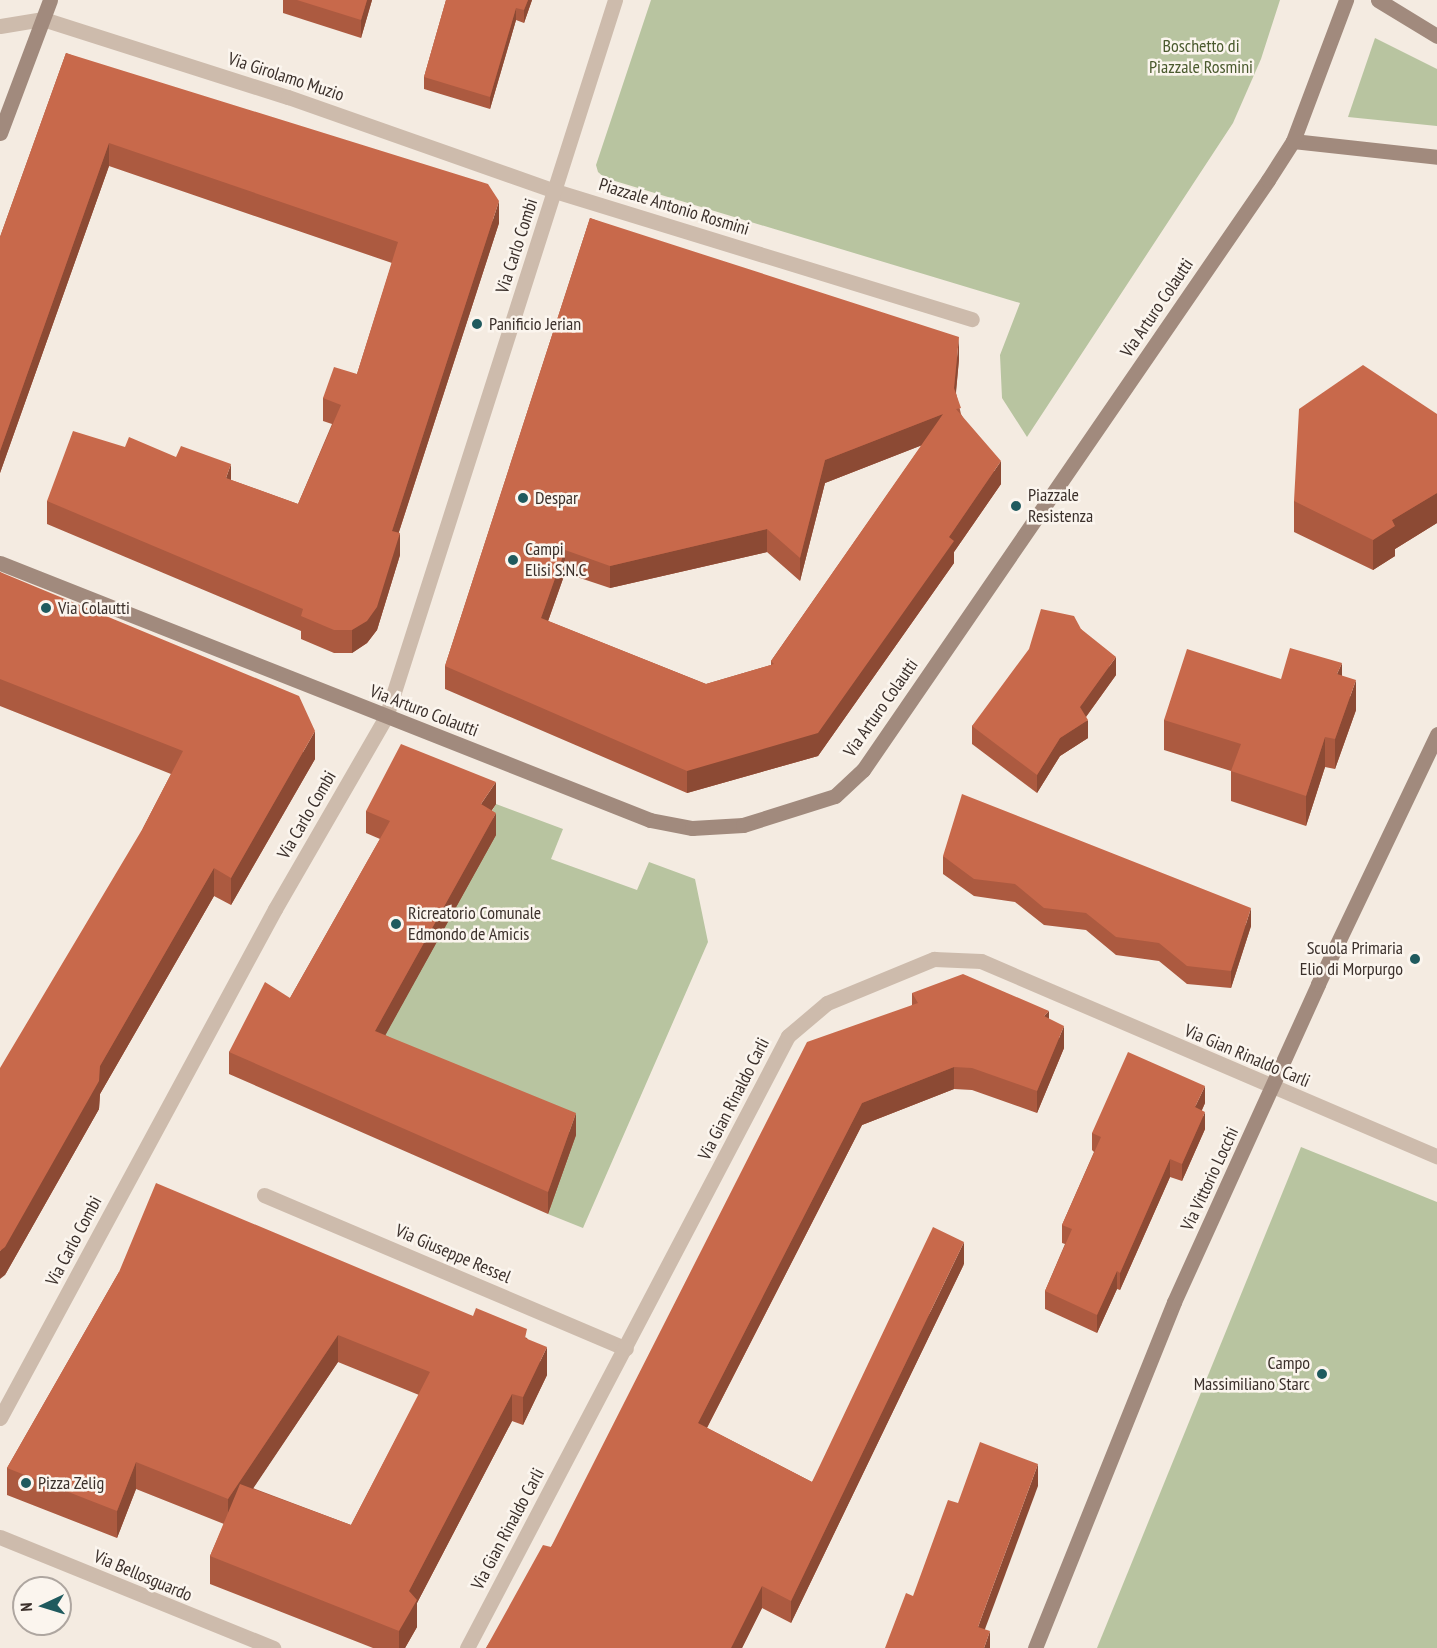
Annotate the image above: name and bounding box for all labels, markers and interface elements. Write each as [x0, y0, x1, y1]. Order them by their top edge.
park label: Boschetto di Piazzale Rosmini [1149, 36, 1253, 78]
street label: Via Girolamo Muzio [225, 48, 347, 106]
street label: Piazzale Antonio Rosmini [596, 174, 752, 240]
street label: Via Carlo Combi [492, 196, 542, 296]
street label: Via Arturo Colautti [1116, 254, 1198, 362]
place label: Panificio Jerian [489, 313, 581, 335]
marker: Panificio Jerian [470, 317, 484, 331]
place label: Piazzale Resistenza [1028, 485, 1093, 528]
place label: Despar [535, 487, 578, 509]
marker: Despar [516, 491, 530, 505]
marker: Piazzale Resistenza [1009, 499, 1023, 513]
place label: Campi Elisi S.N.C [525, 539, 587, 582]
marker: Campi Elisi S.N.C [506, 553, 520, 567]
place label: Via Colautti [58, 597, 130, 619]
marker: Via Colautti [39, 601, 53, 615]
street label: Via Arturo Colautti [839, 655, 923, 761]
street label: Via Arturo Colautti [366, 680, 482, 742]
street label: Via Carlo Combi [273, 767, 341, 863]
place label: Ricreatorio Comunale Edmondo de Amicis [408, 903, 541, 946]
marker: Ricreatorio Comunale Edmondo de Amicis [389, 917, 403, 931]
place label: Scuola Primaria Elio di Morpurgo [1300, 938, 1403, 980]
marker: Scuola Primaria Elio di Morpurgo [1408, 952, 1422, 966]
street label: Via Gian Rinaldo Carli [1181, 1020, 1313, 1092]
street label: Via Gian Rinaldo Carli [694, 1034, 774, 1164]
street label: Via Vittorio Locchi [1176, 1124, 1244, 1234]
street label: Via Carlo Combi [41, 1193, 107, 1289]
street label: Via Giuseppe Ressel [392, 1220, 514, 1288]
place label: Campo Massimiliano Starc [1194, 1353, 1310, 1396]
marker: Campo Massimiliano Starc [1315, 1367, 1329, 1381]
street label: Via Gian Rinaldo Carli [467, 1465, 549, 1593]
place label: Pizza Zelig [38, 1472, 105, 1494]
marker: Pizza Zelig [19, 1476, 33, 1490]
street label: Via Bellosguardo [91, 1546, 195, 1606]
north arrow [12, 1576, 72, 1636]
text: N [16, 1602, 36, 1612]

